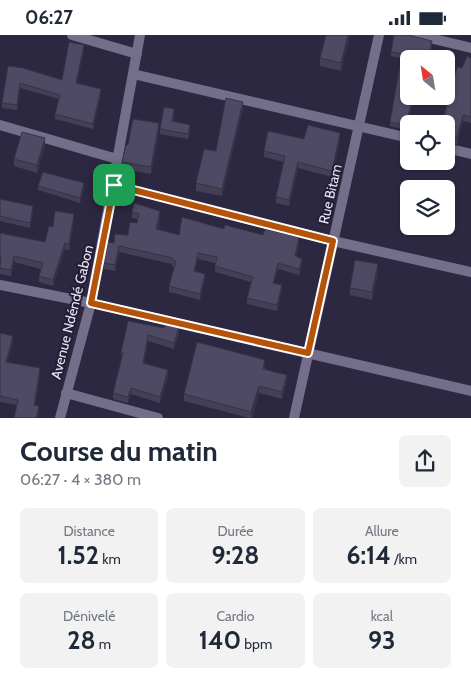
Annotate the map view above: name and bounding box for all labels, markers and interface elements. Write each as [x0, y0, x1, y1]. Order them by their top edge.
text: 06:27 [25, 6, 73, 29]
north arrow [400, 50, 455, 105]
map controls [400, 50, 455, 235]
button: locate [400, 115, 455, 170]
street label: Rue Bitam [314, 162, 346, 226]
pin [93, 164, 135, 206]
icon: arrive [100, 171, 128, 199]
button: layers [400, 180, 455, 235]
street label: Avenue Ndéndé Gabon [47, 243, 97, 381]
text: Course du matin [20, 434, 218, 468]
button: share [399, 435, 451, 487]
text: 06:27 · 4 × 380 m [20, 470, 141, 489]
text: Distance [63, 522, 115, 540]
text: Durée [217, 522, 254, 540]
text: Allure [365, 522, 399, 540]
text: 1.52 [58, 540, 99, 570]
text: 9:28 [212, 540, 259, 570]
text: 6:14 [347, 540, 391, 570]
text: km [99, 550, 121, 568]
text: /km [391, 550, 417, 568]
text: Dénivelé [63, 607, 115, 625]
text: Cardio [216, 607, 255, 625]
text: kcal [371, 607, 393, 625]
text: 28 [67, 625, 96, 655]
text: 140 [199, 625, 241, 655]
text: 93 [368, 625, 396, 655]
text: m [96, 635, 111, 653]
text: bpm [241, 635, 272, 653]

